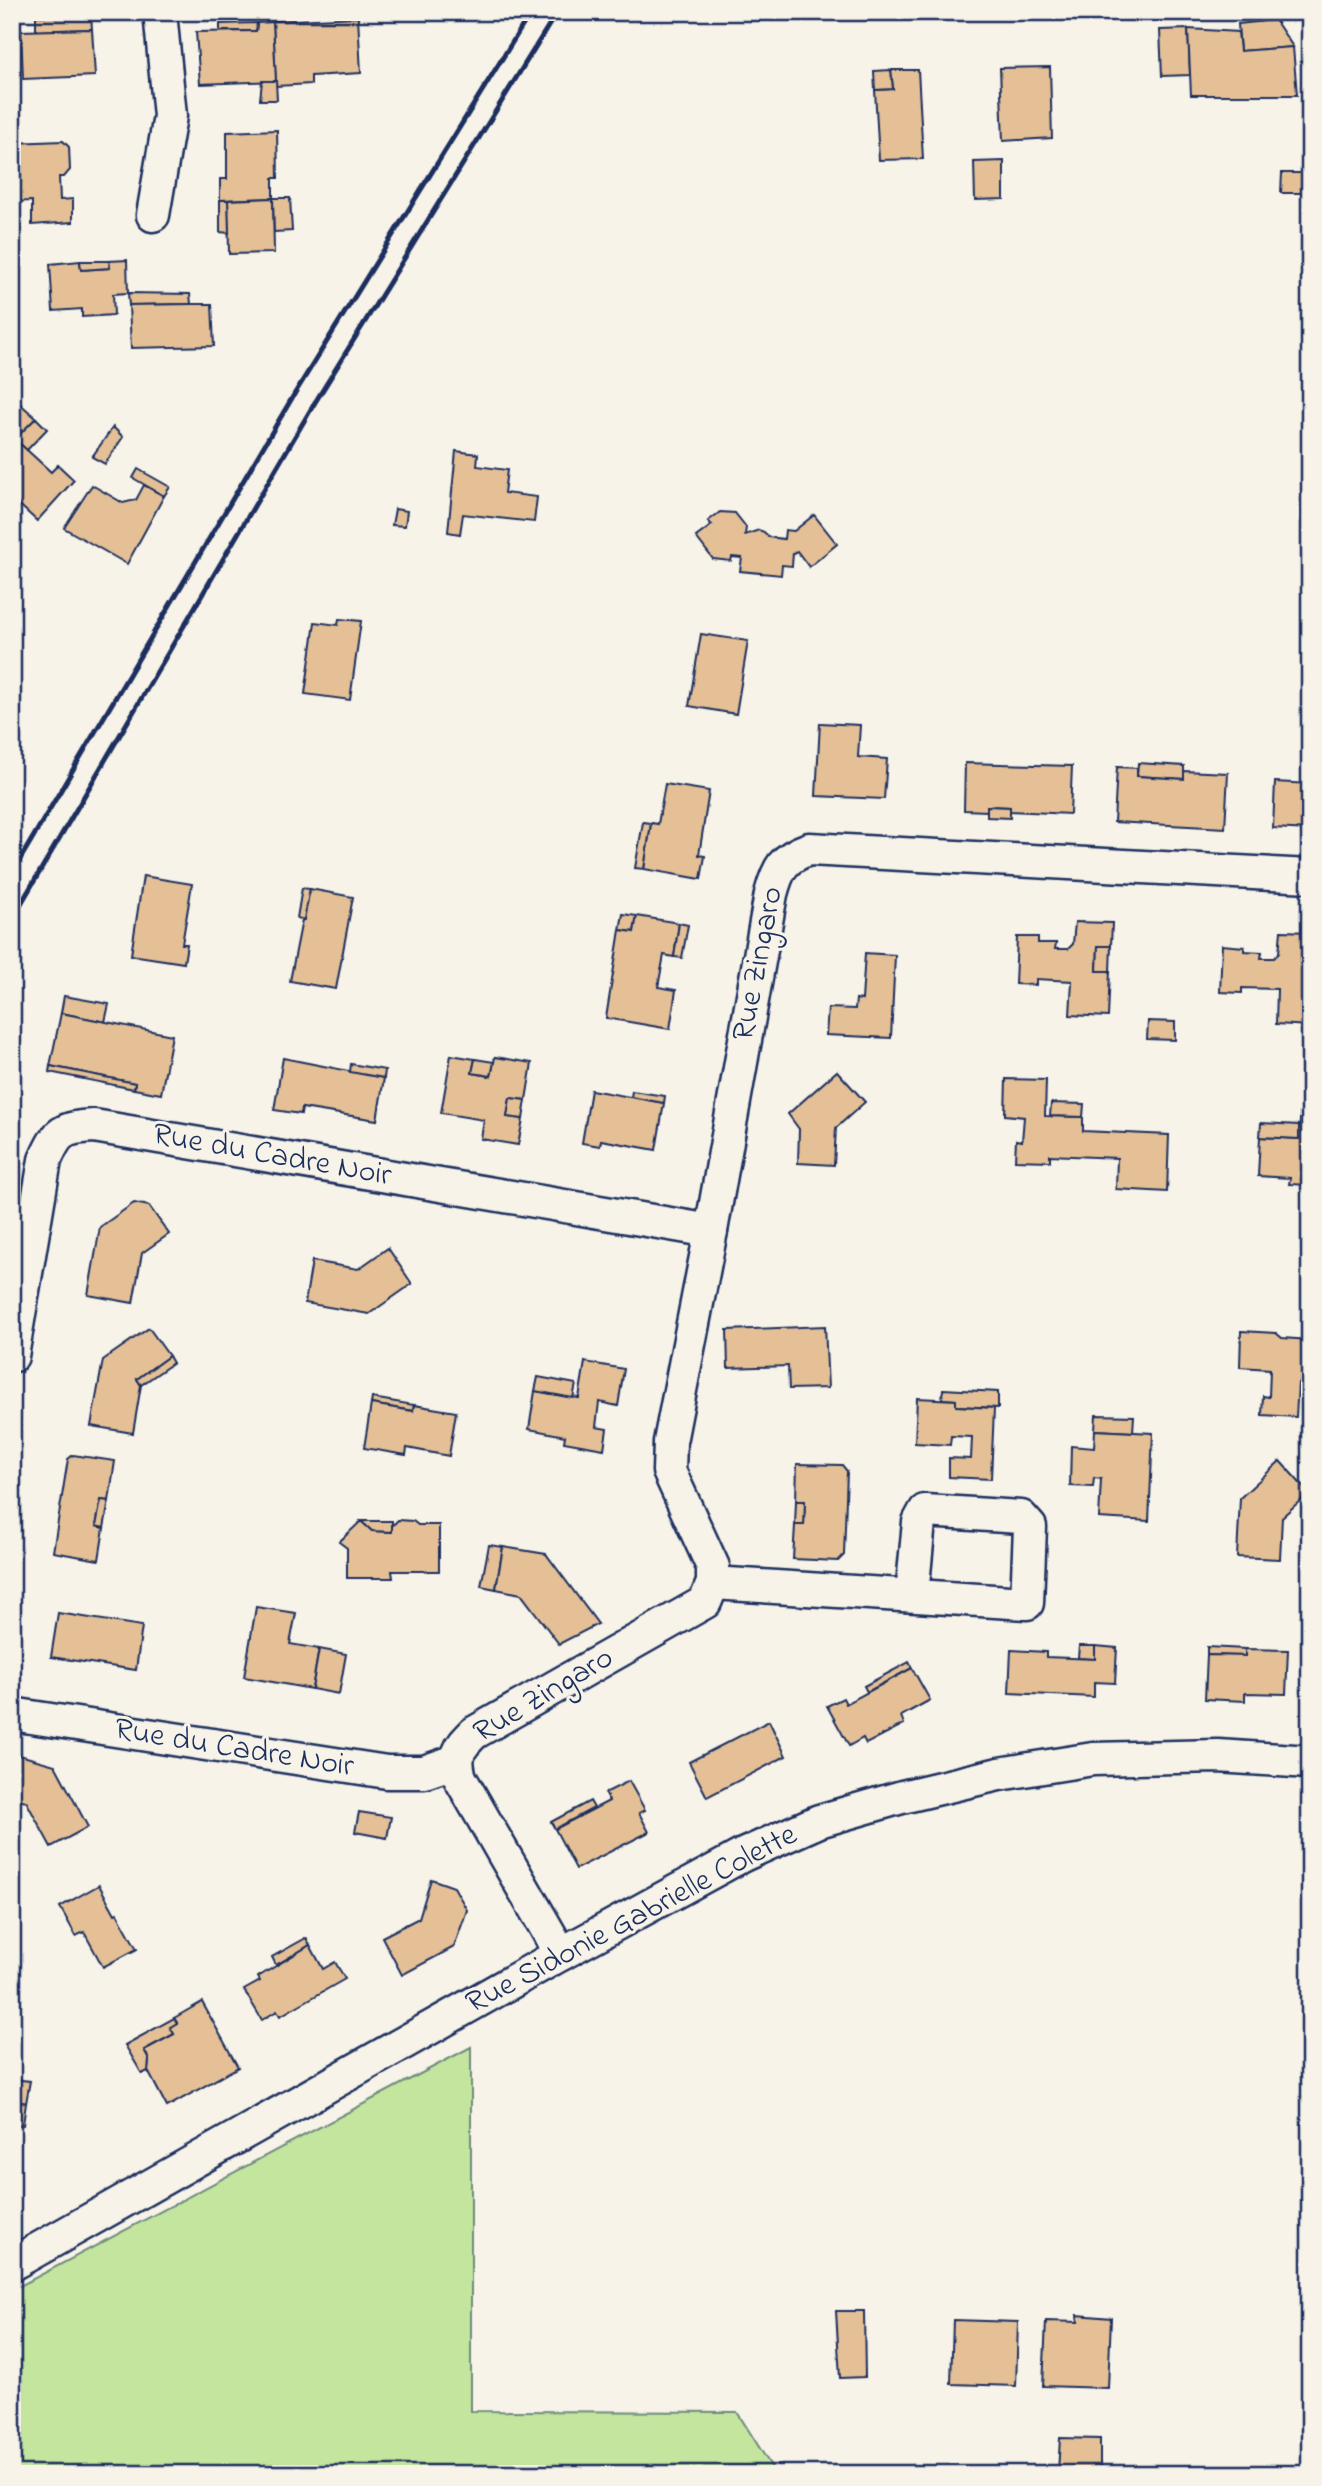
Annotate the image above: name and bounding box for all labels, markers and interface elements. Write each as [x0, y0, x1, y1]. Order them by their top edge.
street label: Rue Zingaro [721, 883, 797, 1045]
street label: Rue du Cadre Noir [149, 1112, 395, 1200]
street label: Rue Zingaro [465, 1636, 623, 1756]
street label: Rue du Cadre Noir [111, 1707, 357, 1791]
street label: Rue Sidonie Gabrielle Colette [458, 1812, 807, 2027]

